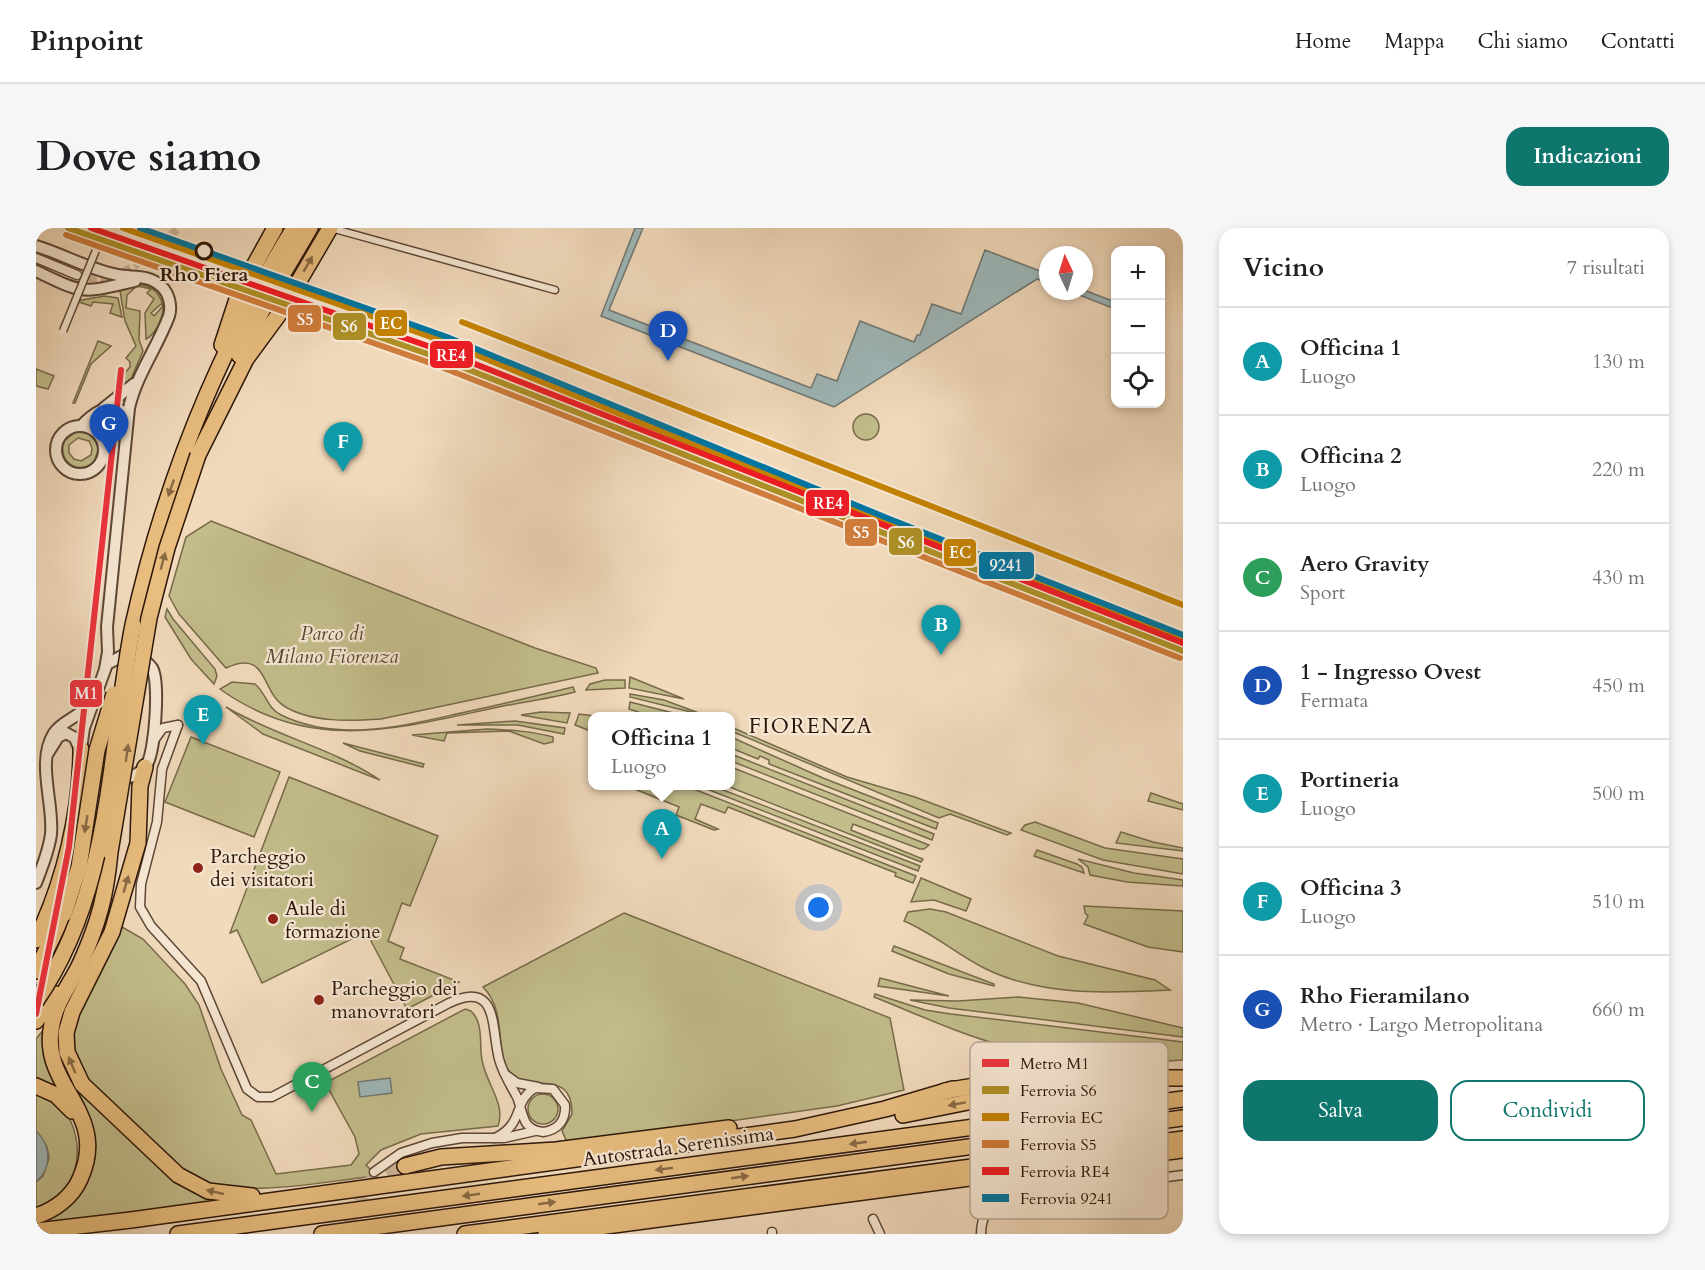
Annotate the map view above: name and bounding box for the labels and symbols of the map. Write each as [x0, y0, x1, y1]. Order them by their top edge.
marker: Rho Fiera [195, 242, 213, 260]
north arrow [1039, 246, 1093, 300]
one-way arrow [302, 256, 312, 273]
place label: Rho Fiera [159, 261, 249, 288]
line badge: S5 [287, 304, 322, 333]
text: S5 [297, 309, 313, 331]
line badge: EC [374, 309, 408, 337]
line badge: S6 [332, 312, 367, 341]
pin: D [648, 312, 688, 361]
text: EC [380, 313, 402, 335]
text: S6 [341, 316, 357, 338]
line badge: RE4 [429, 340, 474, 369]
text: RE4 [436, 345, 466, 367]
pin: G [90, 404, 128, 454]
pin: F [324, 422, 362, 472]
one-way arrow [166, 479, 176, 497]
line badge: RE4 [805, 489, 850, 517]
text: RE4 [813, 493, 843, 515]
line badge: S5 [844, 518, 878, 547]
text: S5 [853, 522, 869, 544]
line badge: S6 [888, 527, 923, 556]
text: S6 [898, 532, 914, 554]
line badge: EC [943, 538, 977, 567]
text: EC [949, 542, 971, 564]
line badge: 9241 [978, 551, 1035, 580]
one-way arrow [159, 552, 168, 570]
text: 9241 [990, 555, 1022, 577]
pin: B [922, 606, 960, 655]
park label: Parco di Milano Fiorenza [265, 620, 399, 670]
line badge: M1 [69, 679, 103, 708]
text: M1 [74, 683, 98, 705]
pin: E [184, 696, 222, 745]
district label: FIORENZA [749, 712, 873, 741]
one-way arrow [122, 743, 131, 762]
pin: A [642, 810, 682, 859]
one-way arrow [82, 815, 91, 834]
place label: Parcheggio dei visitatori [210, 843, 314, 893]
marker: Parcheggio dei visitatori [191, 861, 205, 875]
one-way arrow [122, 874, 131, 892]
your location [804, 893, 833, 922]
place label: Aule di formazione [285, 895, 381, 945]
marker: Aule di formazione [266, 912, 280, 926]
place label: Parcheggio dei manovratori [331, 975, 458, 1025]
marker: Parcheggio dei manovratori [312, 993, 326, 1007]
legend [970, 1042, 1168, 1219]
text: Metro M1 [1020, 1053, 1089, 1075]
one-way arrow [67, 1056, 77, 1074]
pin: C [292, 1062, 332, 1112]
text: Ferrovia S6 [1020, 1080, 1097, 1102]
one-way arrow [947, 1099, 966, 1108]
text: Ferrovia EC [1020, 1107, 1103, 1129]
street label: Autostrada Serenissima [581, 1120, 776, 1173]
text: Ferrovia S5 [1020, 1134, 1097, 1156]
one-way arrow [848, 1139, 867, 1148]
text: Ferrovia RE4 [1020, 1161, 1110, 1183]
one-way arrow [655, 1165, 674, 1174]
one-way arrow [730, 1172, 749, 1182]
one-way arrow [206, 1187, 224, 1197]
text: Ferrovia 9241 [1020, 1188, 1113, 1210]
one-way arrow [462, 1191, 481, 1200]
one-way arrow [537, 1199, 556, 1208]

